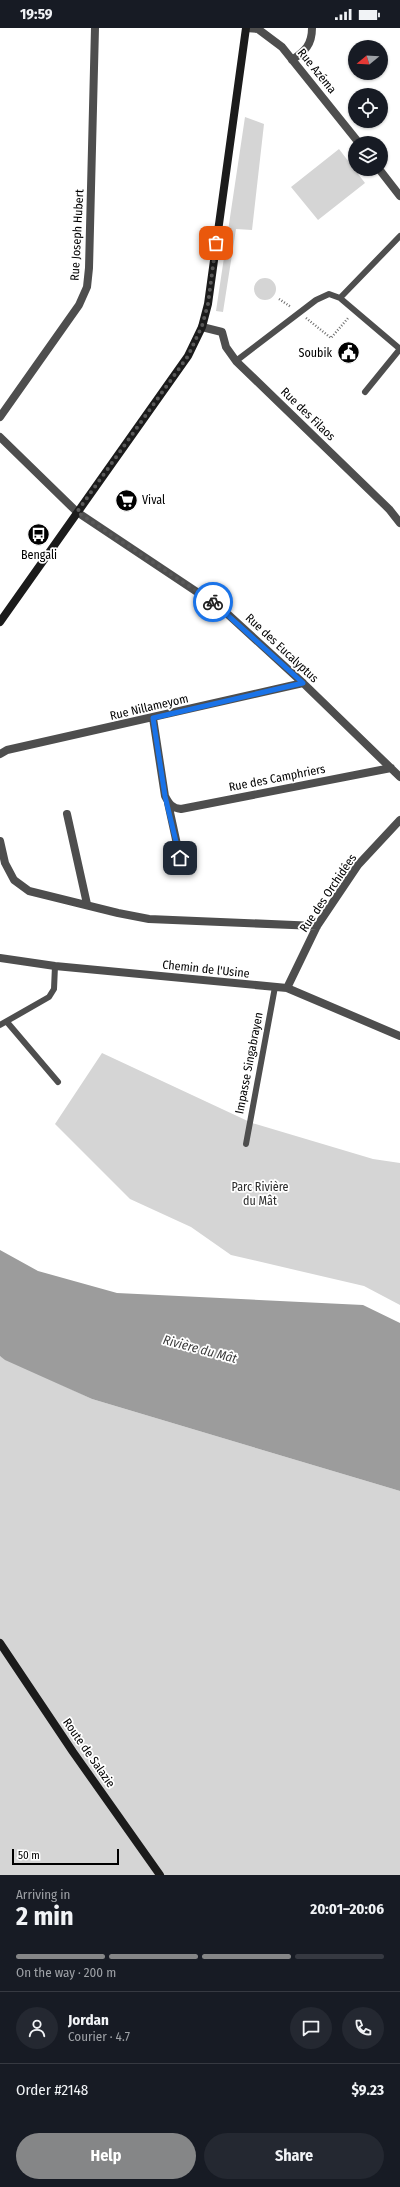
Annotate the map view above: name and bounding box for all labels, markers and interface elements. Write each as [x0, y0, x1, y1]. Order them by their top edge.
text: 19:59 [20, 5, 53, 23]
north arrow [348, 40, 388, 80]
map controls [348, 40, 388, 176]
street label: Rue Azéma [295, 46, 339, 96]
button: locate [348, 88, 388, 128]
button: layers [348, 136, 388, 176]
street label: Rue Joseph Hubert [68, 189, 86, 281]
pin [199, 226, 233, 260]
icon: bag [205, 232, 227, 254]
public building icon: Soubik [335, 340, 361, 366]
place label: Soubik [298, 346, 332, 360]
street label: Rue des Filaos [278, 385, 338, 443]
supermarket icon: Vival [113, 487, 139, 513]
place label: Vival [142, 493, 165, 507]
bus stop icon: Bengali [26, 521, 52, 547]
place label: Bengali [21, 548, 57, 562]
courier [193, 582, 233, 622]
icon: bike [202, 591, 224, 613]
street label: Rue des Eucalyptus [243, 611, 321, 685]
street label: Rue Nillameyom [108, 691, 190, 723]
street label: Rue des Camphriers [228, 762, 326, 794]
pin [163, 841, 197, 875]
icon: home [169, 847, 191, 869]
street label: Rue des Orchidées [297, 851, 359, 935]
street label: Chemin de l'Usine [162, 957, 250, 981]
street label: Impasse Singabrayen [232, 1011, 266, 1115]
park label: Parc Rivière du Mât [232, 1180, 289, 1208]
water label: Rivière du Mât [162, 1332, 239, 1366]
street label: Route de Salazie [60, 1716, 118, 1790]
scale bar [12, 1847, 119, 1866]
text: 50 m [18, 1849, 40, 1862]
text: Arriving in [16, 1887, 70, 1902]
text: 20:01–20:06 [310, 1900, 384, 1918]
text: 2 min [16, 1901, 74, 1932]
text: On the way · 200 m [16, 1965, 116, 1980]
button: person [16, 2007, 58, 2049]
button: chat [290, 2007, 332, 2049]
button: phone [342, 2007, 384, 2049]
text: Jordan [68, 2011, 109, 2029]
text: Courier · 4.7 [68, 2029, 130, 2044]
text: Order #2148 [16, 2081, 88, 2099]
text: $9.23 [352, 2081, 384, 2099]
button: Help [16, 2133, 196, 2179]
button: Share [204, 2133, 384, 2179]

